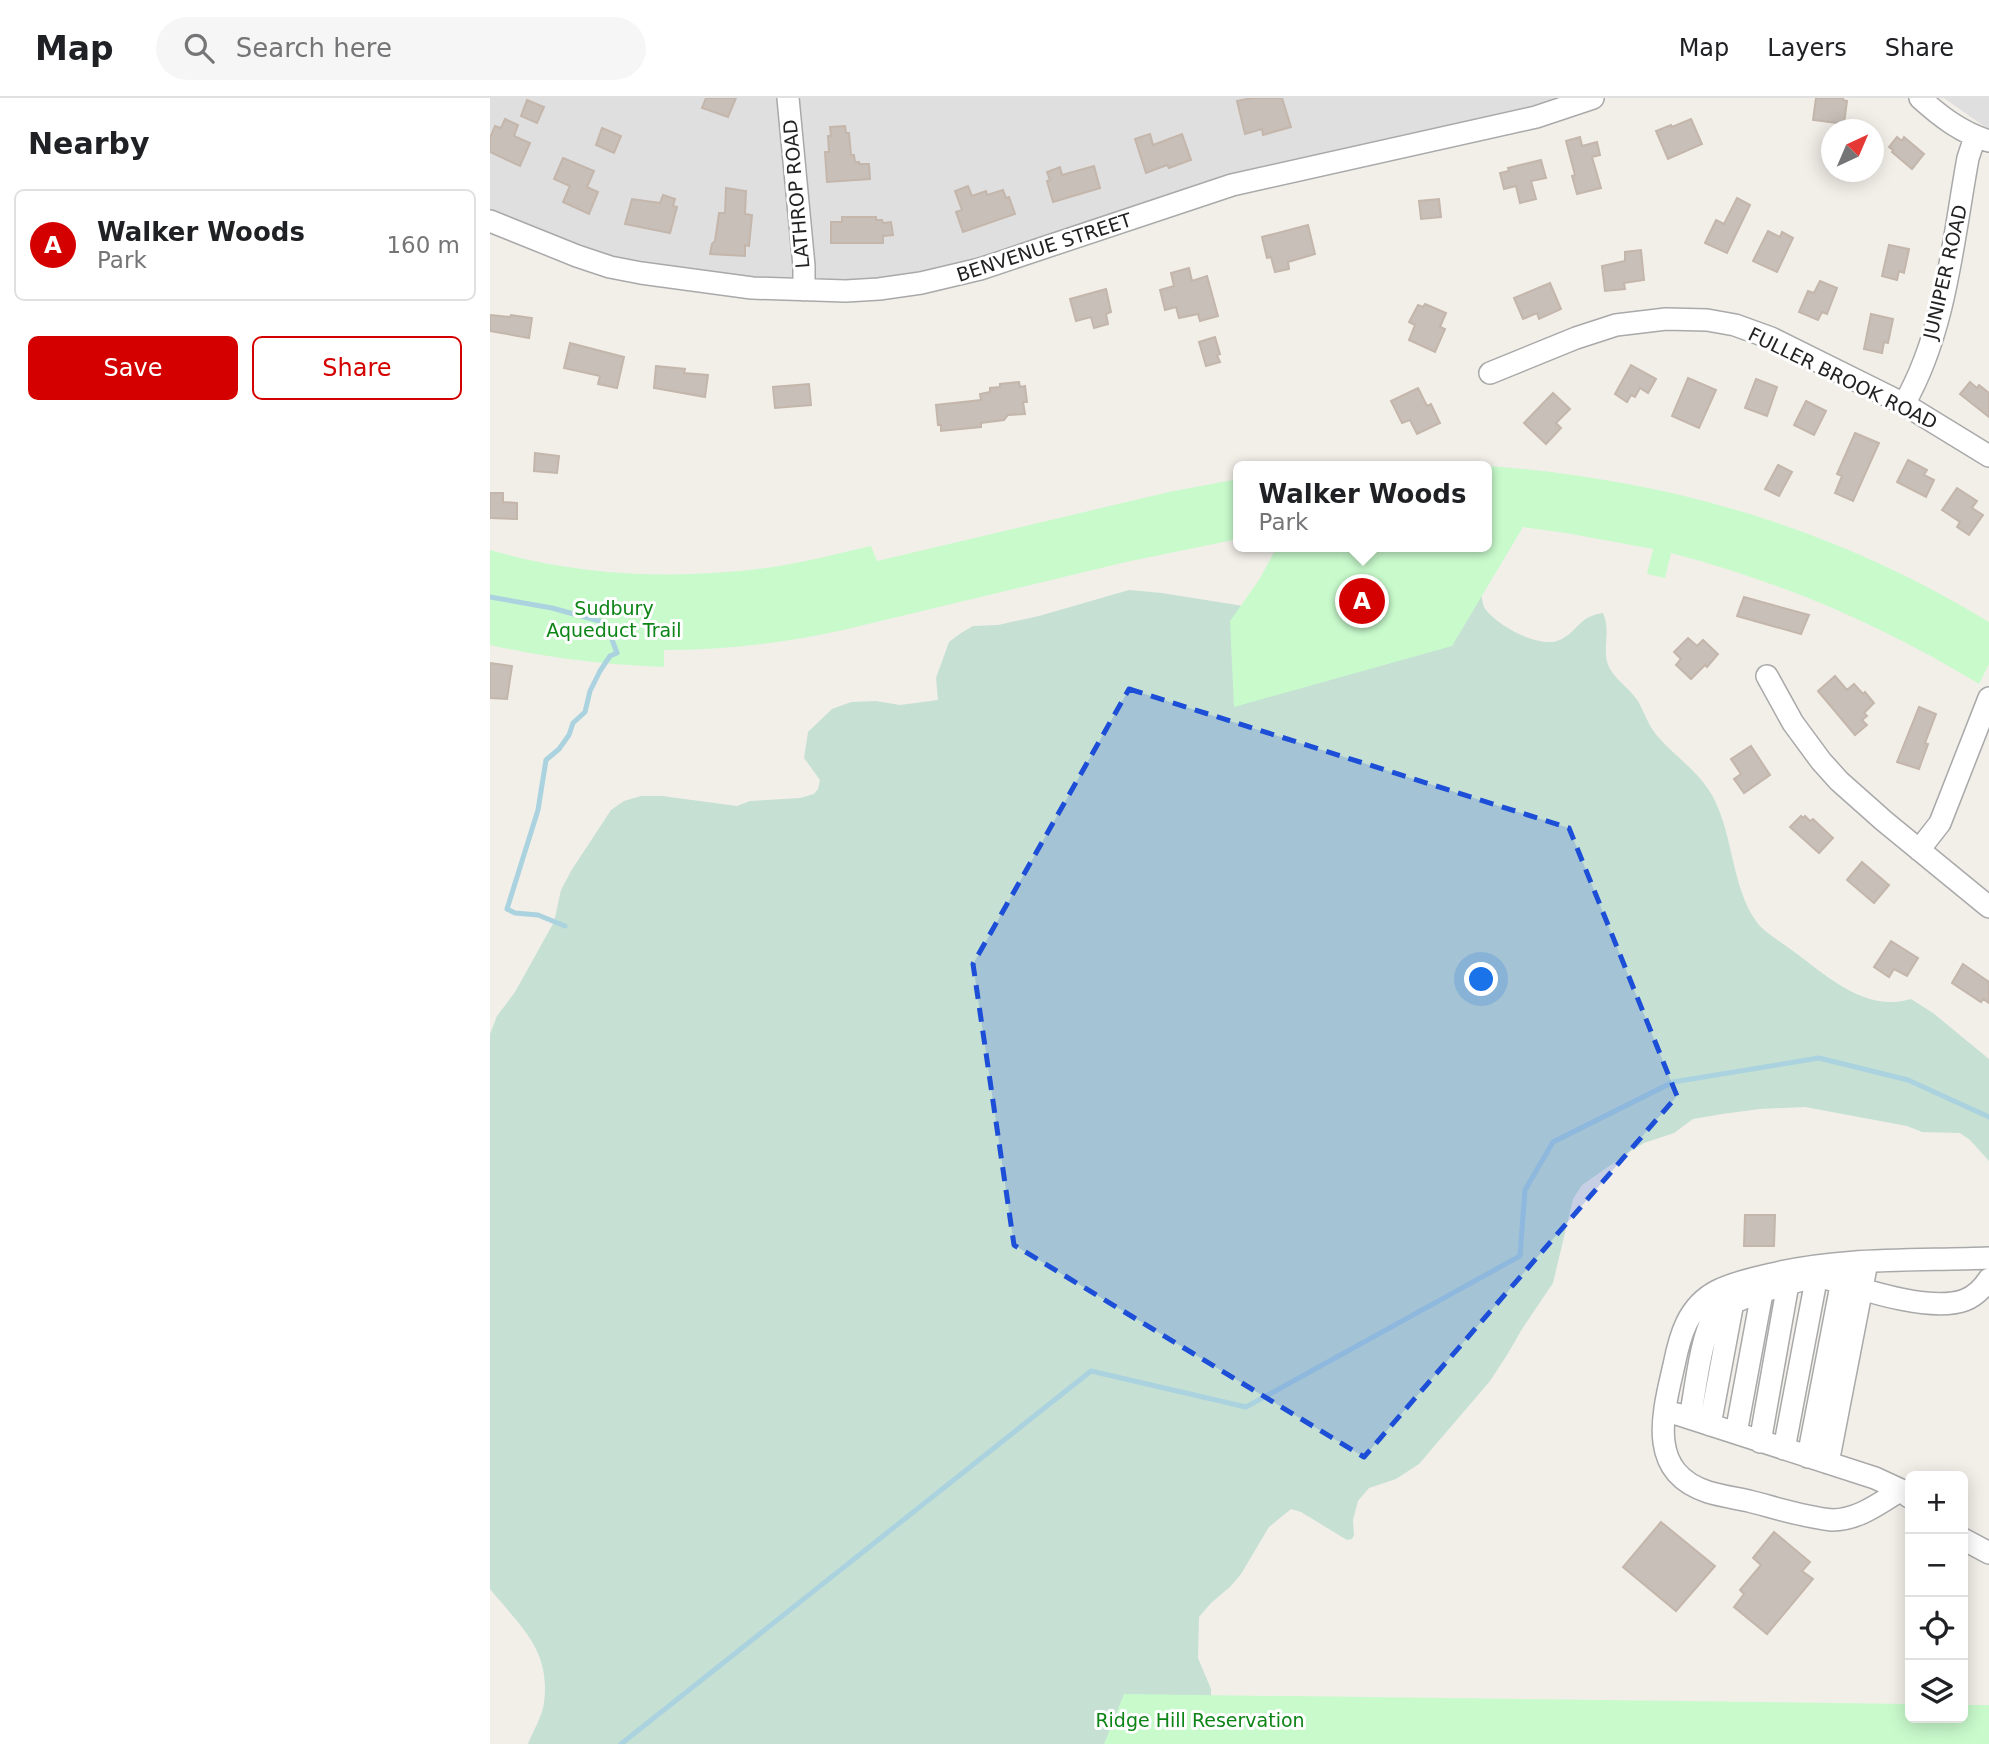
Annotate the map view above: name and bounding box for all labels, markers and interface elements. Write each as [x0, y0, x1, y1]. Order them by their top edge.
search box [156, 17, 646, 80]
text: Map [35, 29, 114, 68]
icon: search [180, 29, 218, 67]
text: Search here [236, 33, 392, 63]
text: Map [1679, 34, 1729, 62]
text: Layers [1767, 34, 1847, 62]
text: Share [1885, 34, 1954, 62]
street label: LATHROP ROAD [779, 119, 813, 269]
north arrow [1821, 119, 1884, 182]
text: Nearby [28, 126, 150, 161]
street label: JUNIPER ROAD [1919, 203, 1971, 342]
street label: BENVENUE STREET [954, 208, 1135, 286]
text: Walker Woods [97, 217, 305, 247]
text: A [44, 232, 62, 258]
text: 160 m [386, 232, 460, 258]
text: Park [97, 247, 147, 273]
street label: FULLER BROOK ROAD [1745, 323, 1941, 433]
button: Save [28, 336, 238, 400]
button: Share [252, 336, 462, 400]
popup [1233, 461, 1492, 552]
text: Walker Woods [1259, 479, 1466, 509]
text: Park [1259, 509, 1308, 535]
pin: A [1339, 575, 1385, 627]
park label: Sudbury Aqueduct Trail [546, 597, 682, 641]
your location [1464, 962, 1498, 996]
map controls [1905, 1471, 1968, 1723]
button: + [1905, 1471, 1968, 1534]
button: − [1905, 1534, 1968, 1597]
button: locate [1905, 1597, 1968, 1660]
button: layers [1905, 1660, 1968, 1723]
park label: Ridge Hill Reservation [1095, 1709, 1305, 1731]

